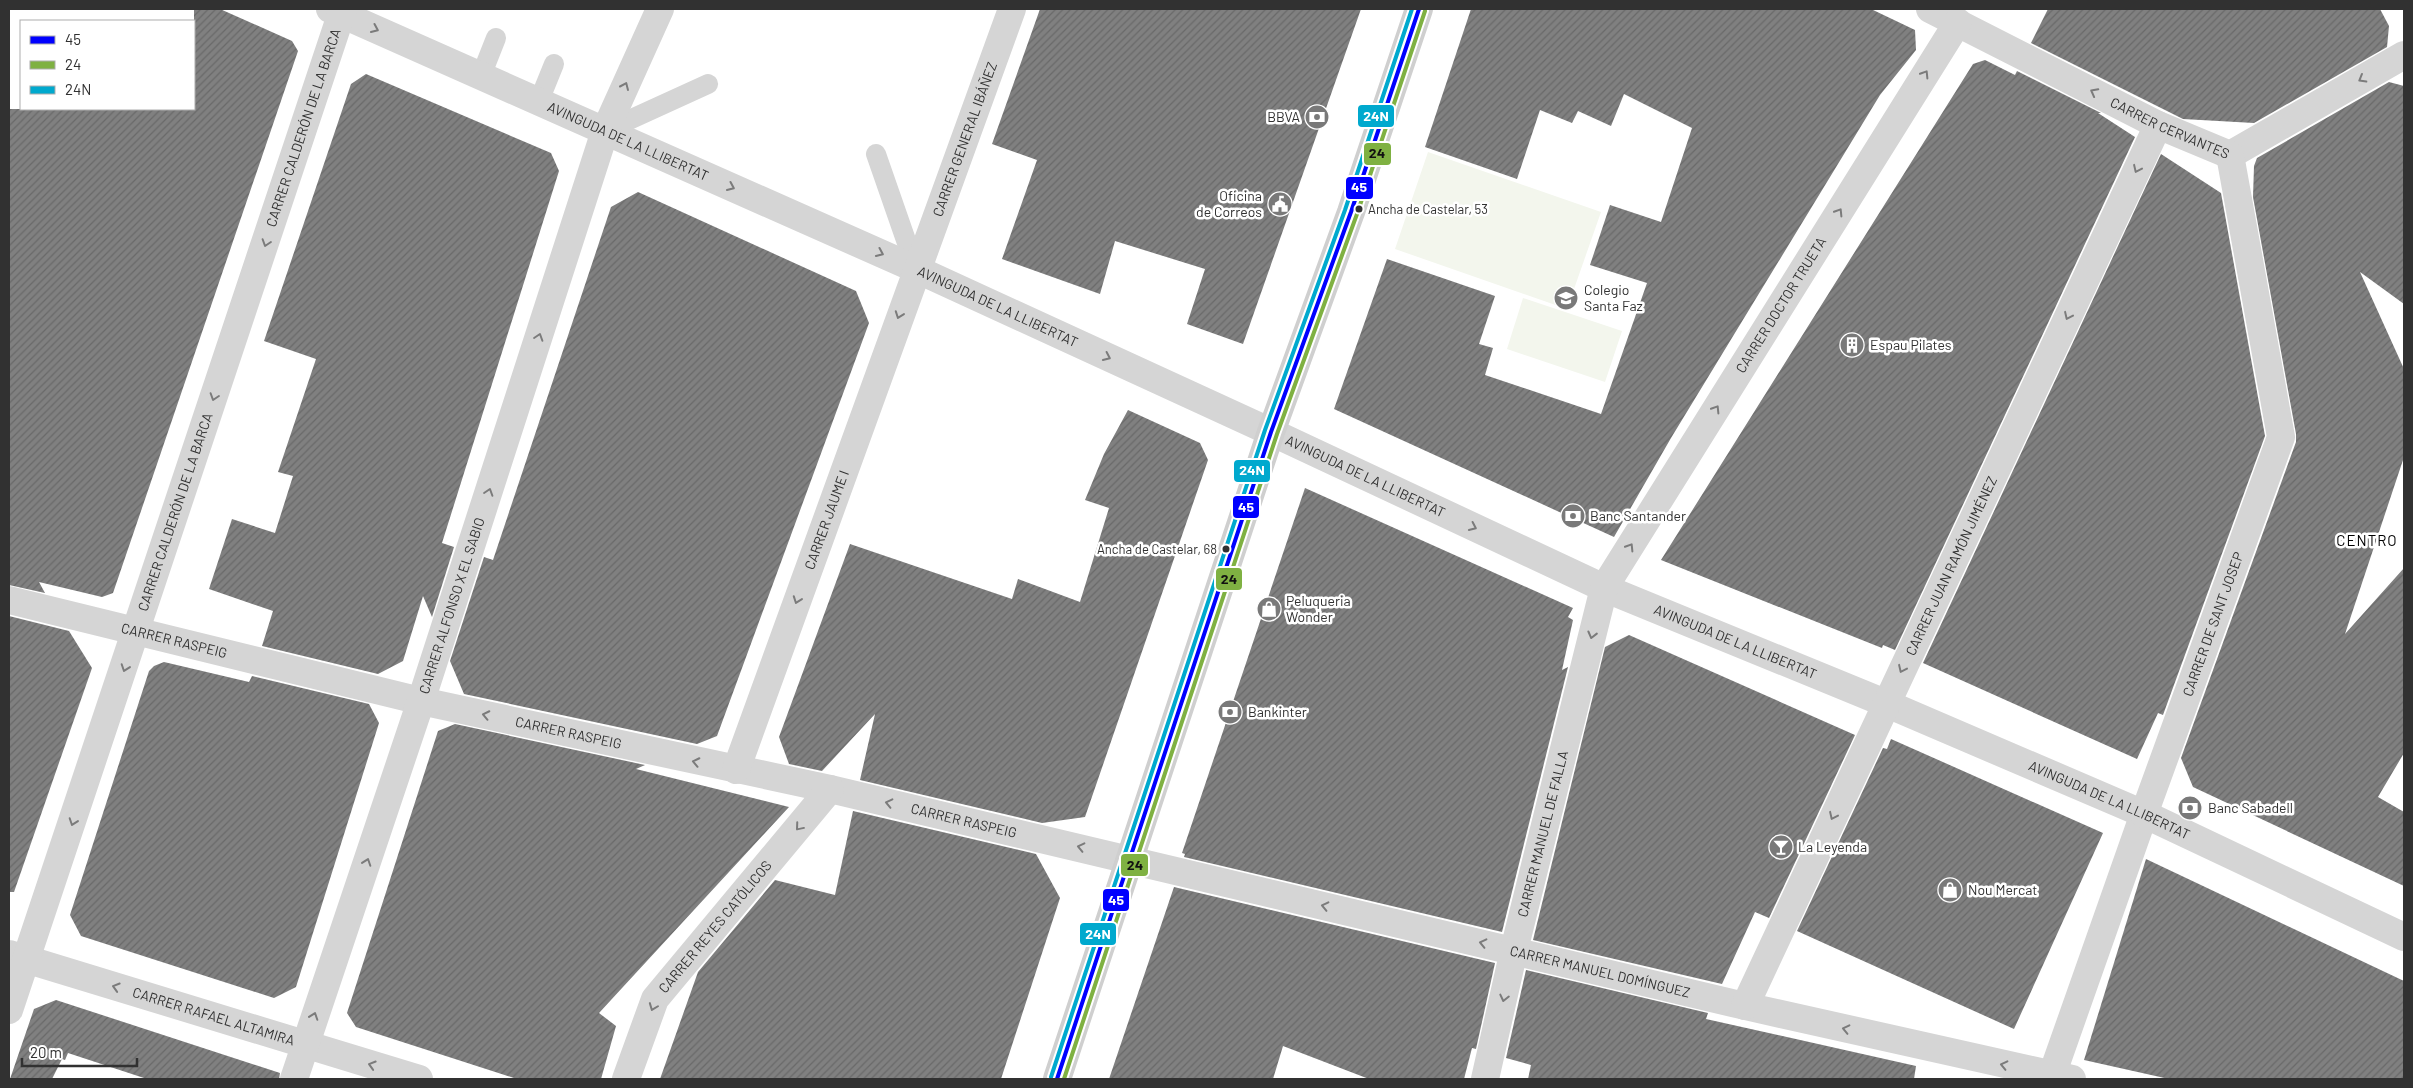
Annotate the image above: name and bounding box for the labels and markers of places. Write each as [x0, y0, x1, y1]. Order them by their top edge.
bank icon: BBVA [1304, 104, 1330, 130]
place label: BBVA [1267, 108, 1300, 125]
place label: Oficina de Correos [1196, 187, 1262, 220]
public building icon: Oficina de Correos [1267, 191, 1293, 217]
place label: Ancha de Castelar, 53 [1368, 201, 1488, 217]
marker: Ancha de Castelar, 53 [1354, 204, 1364, 214]
place label: Colegio Santa Faz [1584, 281, 1643, 314]
school or university icon: Colegio Santa Faz [1553, 285, 1579, 311]
building icon: Espau Pilates [1839, 332, 1865, 358]
place label: Espau Pilates [1870, 336, 1952, 353]
bank icon: Banc Santander [1560, 503, 1586, 529]
place label: Banc Santander [1590, 507, 1686, 524]
place label: Ancha de Castelar, 68 [1097, 541, 1217, 557]
marker: Ancha de Castelar, 68 [1221, 544, 1231, 554]
place label: Peluqueria Wonder [1286, 592, 1351, 625]
shop icon: Peluqueria Wonder [1256, 596, 1282, 622]
bank icon: Bankinter [1217, 699, 1243, 725]
place label: Bankinter [1248, 703, 1307, 720]
bank icon: Banc Sabadell [2177, 795, 2203, 821]
place label: Banc Sabadell [2208, 799, 2293, 816]
bar icon: La Leyenda [1768, 834, 1794, 860]
place label: La Leyenda [1798, 838, 1867, 855]
shop icon: Nou Mercat [1937, 877, 1963, 903]
place label: Nou Mercat [1968, 881, 2037, 898]

